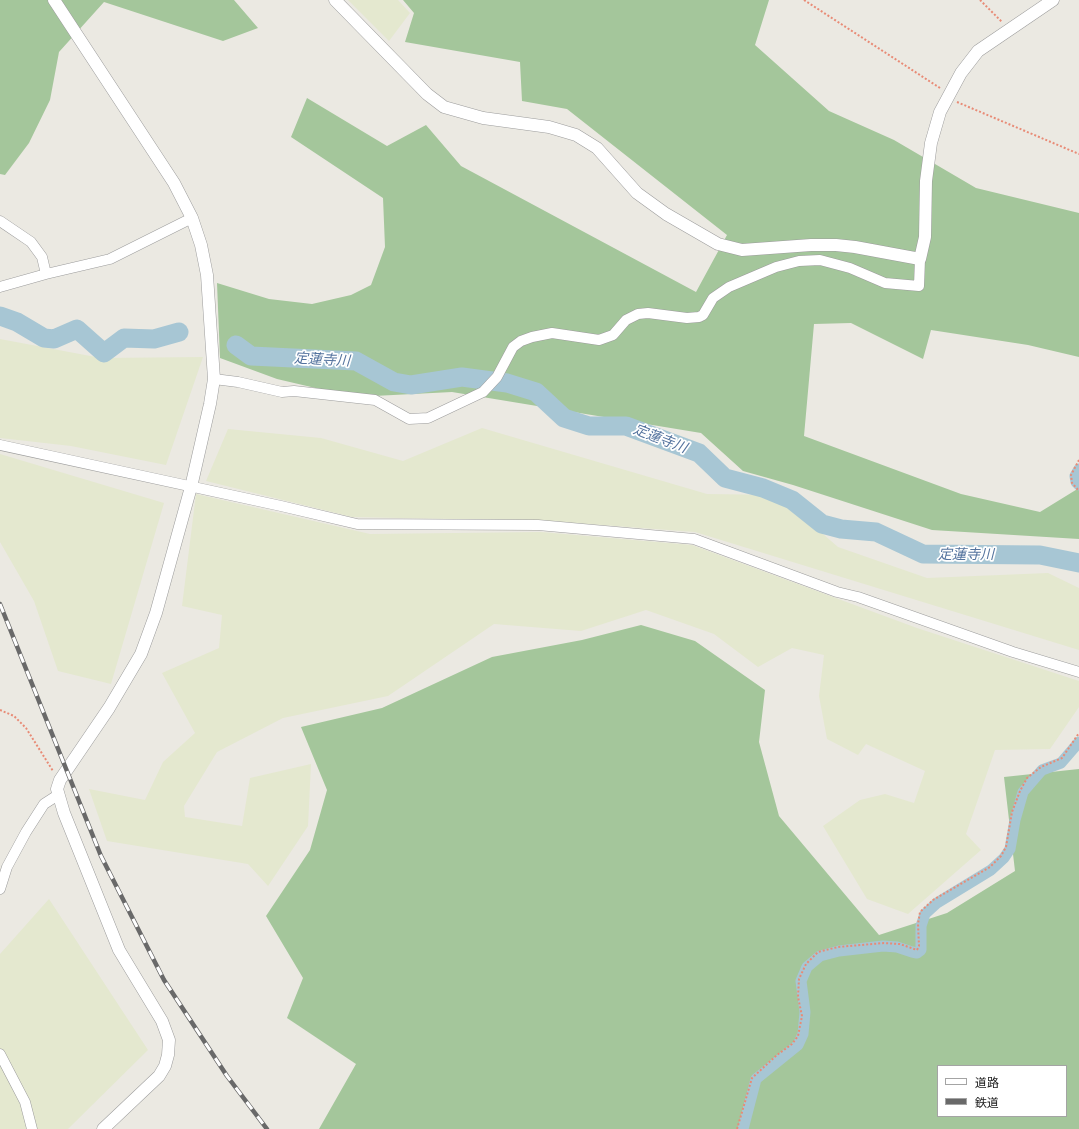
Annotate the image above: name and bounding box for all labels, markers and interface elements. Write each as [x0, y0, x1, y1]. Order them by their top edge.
water label: 定蓮寺川 [294, 350, 350, 370]
water label: 定蓮寺川 [631, 421, 689, 457]
water label: 定蓮寺川 [938, 547, 994, 563]
legend [937, 1065, 1067, 1117]
text: 道路 [975, 1076, 999, 1090]
text: 鉄道 [975, 1096, 999, 1110]

